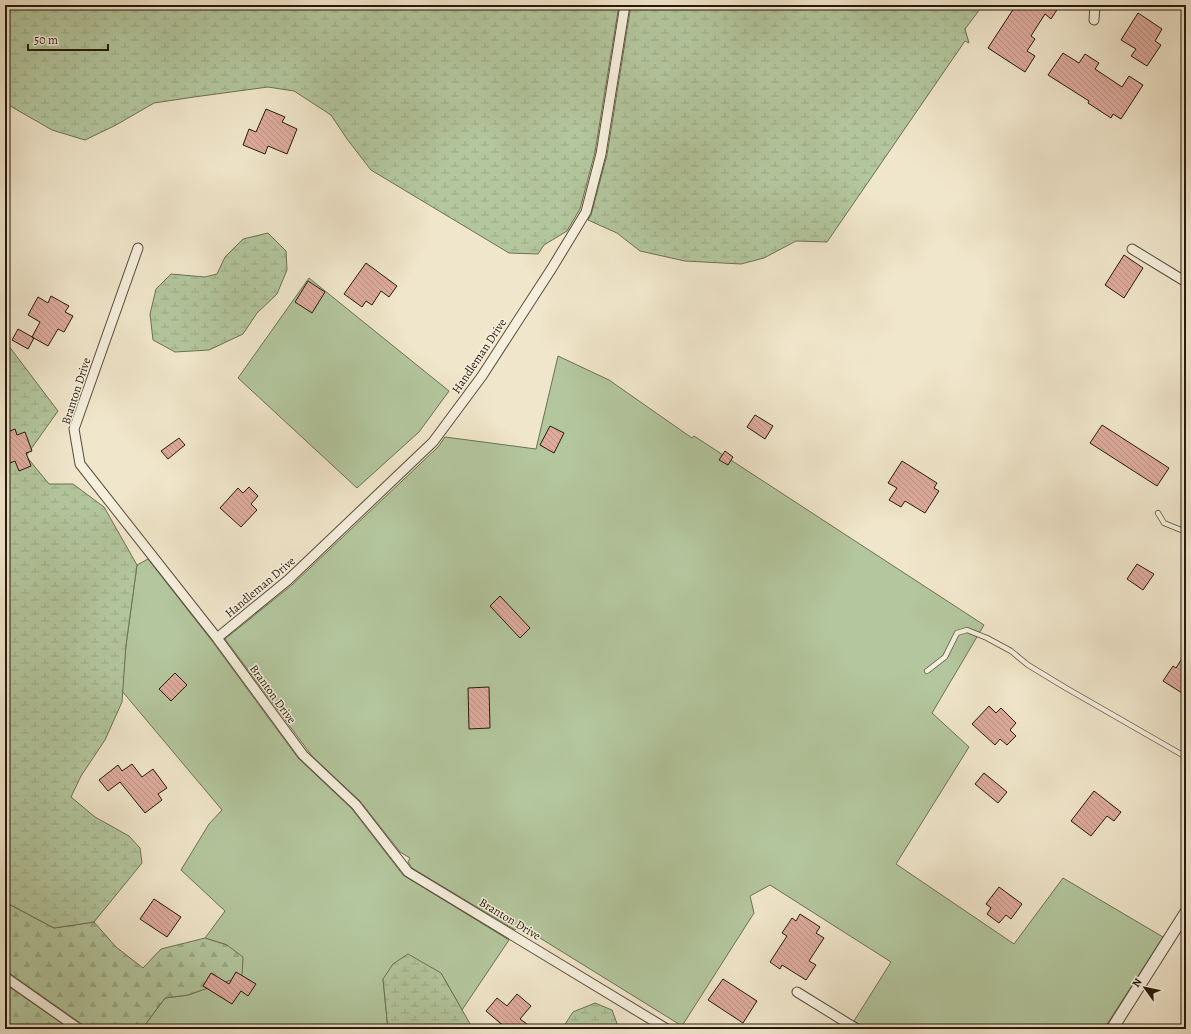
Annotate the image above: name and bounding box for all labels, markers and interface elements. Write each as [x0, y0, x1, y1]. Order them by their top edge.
scale bar [28, 26, 108, 52]
text: 50 m [34, 32, 58, 48]
street label: Handleman Drive [448, 315, 510, 397]
street label: Branton Drive [58, 355, 94, 427]
street label: Handleman Drive [221, 553, 299, 621]
street label: Branton Drive [246, 661, 300, 727]
street label: Branton Drive [476, 894, 544, 944]
north arrow [1125, 968, 1165, 1008]
text: N [1129, 975, 1146, 990]

